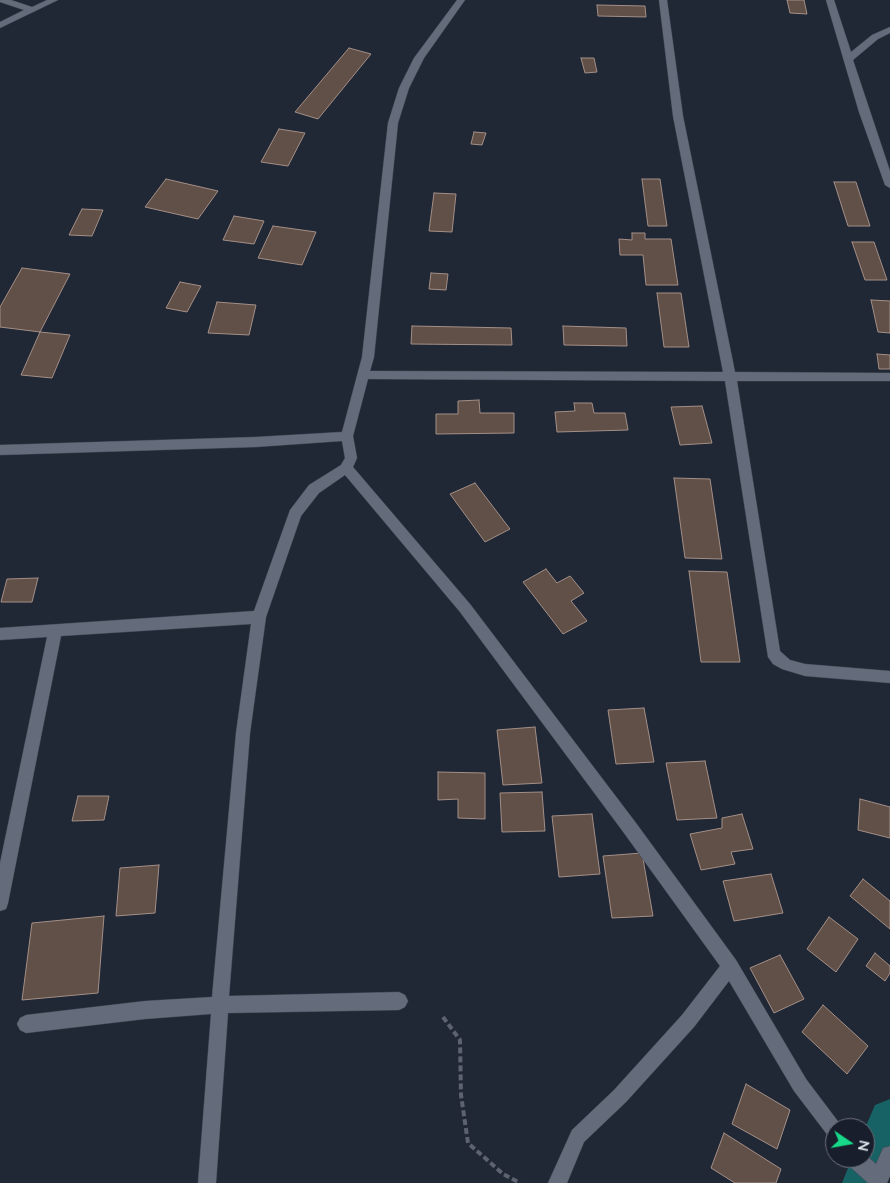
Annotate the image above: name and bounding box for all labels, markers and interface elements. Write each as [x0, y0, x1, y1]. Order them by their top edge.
north arrow [825, 1118, 875, 1168]
text: N [855, 1139, 874, 1153]

